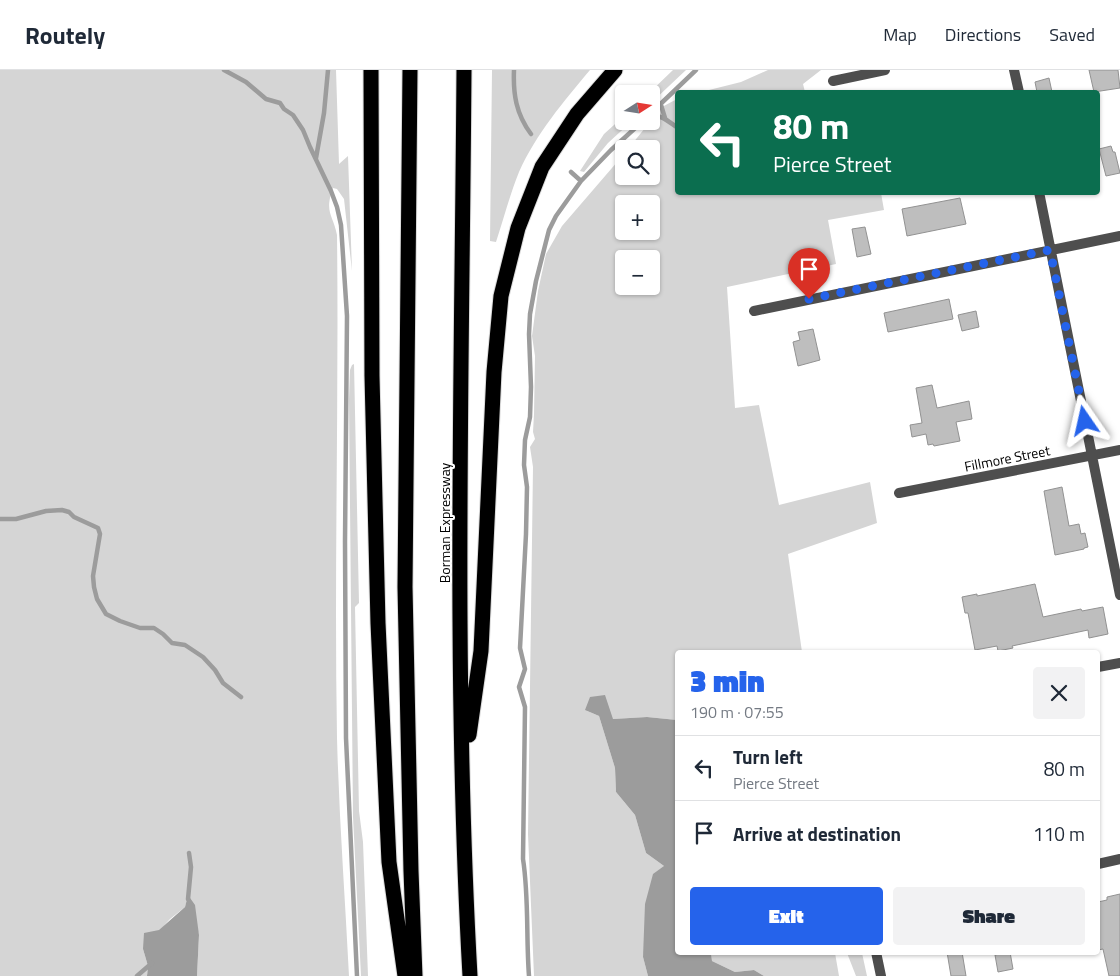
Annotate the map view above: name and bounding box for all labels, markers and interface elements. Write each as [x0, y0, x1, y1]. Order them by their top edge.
text: Routely [25, 17, 105, 53]
text: Map [883, 21, 917, 48]
text: Directions [945, 21, 1021, 48]
text: Saved [1049, 21, 1095, 48]
north arrow [615, 85, 660, 130]
map controls [615, 85, 660, 295]
text: 80 m [773, 99, 849, 153]
icon: left [690, 110, 755, 175]
button: search [615, 140, 660, 185]
text: Pierce Street [773, 147, 892, 181]
button: + [615, 195, 660, 240]
pin [788, 248, 830, 299]
button: − [615, 250, 660, 295]
icon: arrive [795, 255, 823, 283]
position arrow [1058, 394, 1110, 446]
street label: Fillmore Street [962, 439, 1052, 477]
street label: Borman Expressway [434, 462, 455, 583]
text: 3 min [690, 658, 765, 704]
button: close [1033, 667, 1085, 719]
text: 190 m · 07:55 [690, 700, 784, 724]
text: Turn left [733, 742, 803, 771]
icon: left [690, 754, 718, 782]
text: 80 m [1044, 754, 1085, 783]
text: Pierce Street [733, 771, 819, 795]
icon: arrive [690, 819, 718, 847]
text: Arrive at destination [733, 819, 901, 848]
text: 110 m [1033, 819, 1085, 848]
button: Exit [690, 887, 883, 945]
button: Share [893, 887, 1085, 945]

